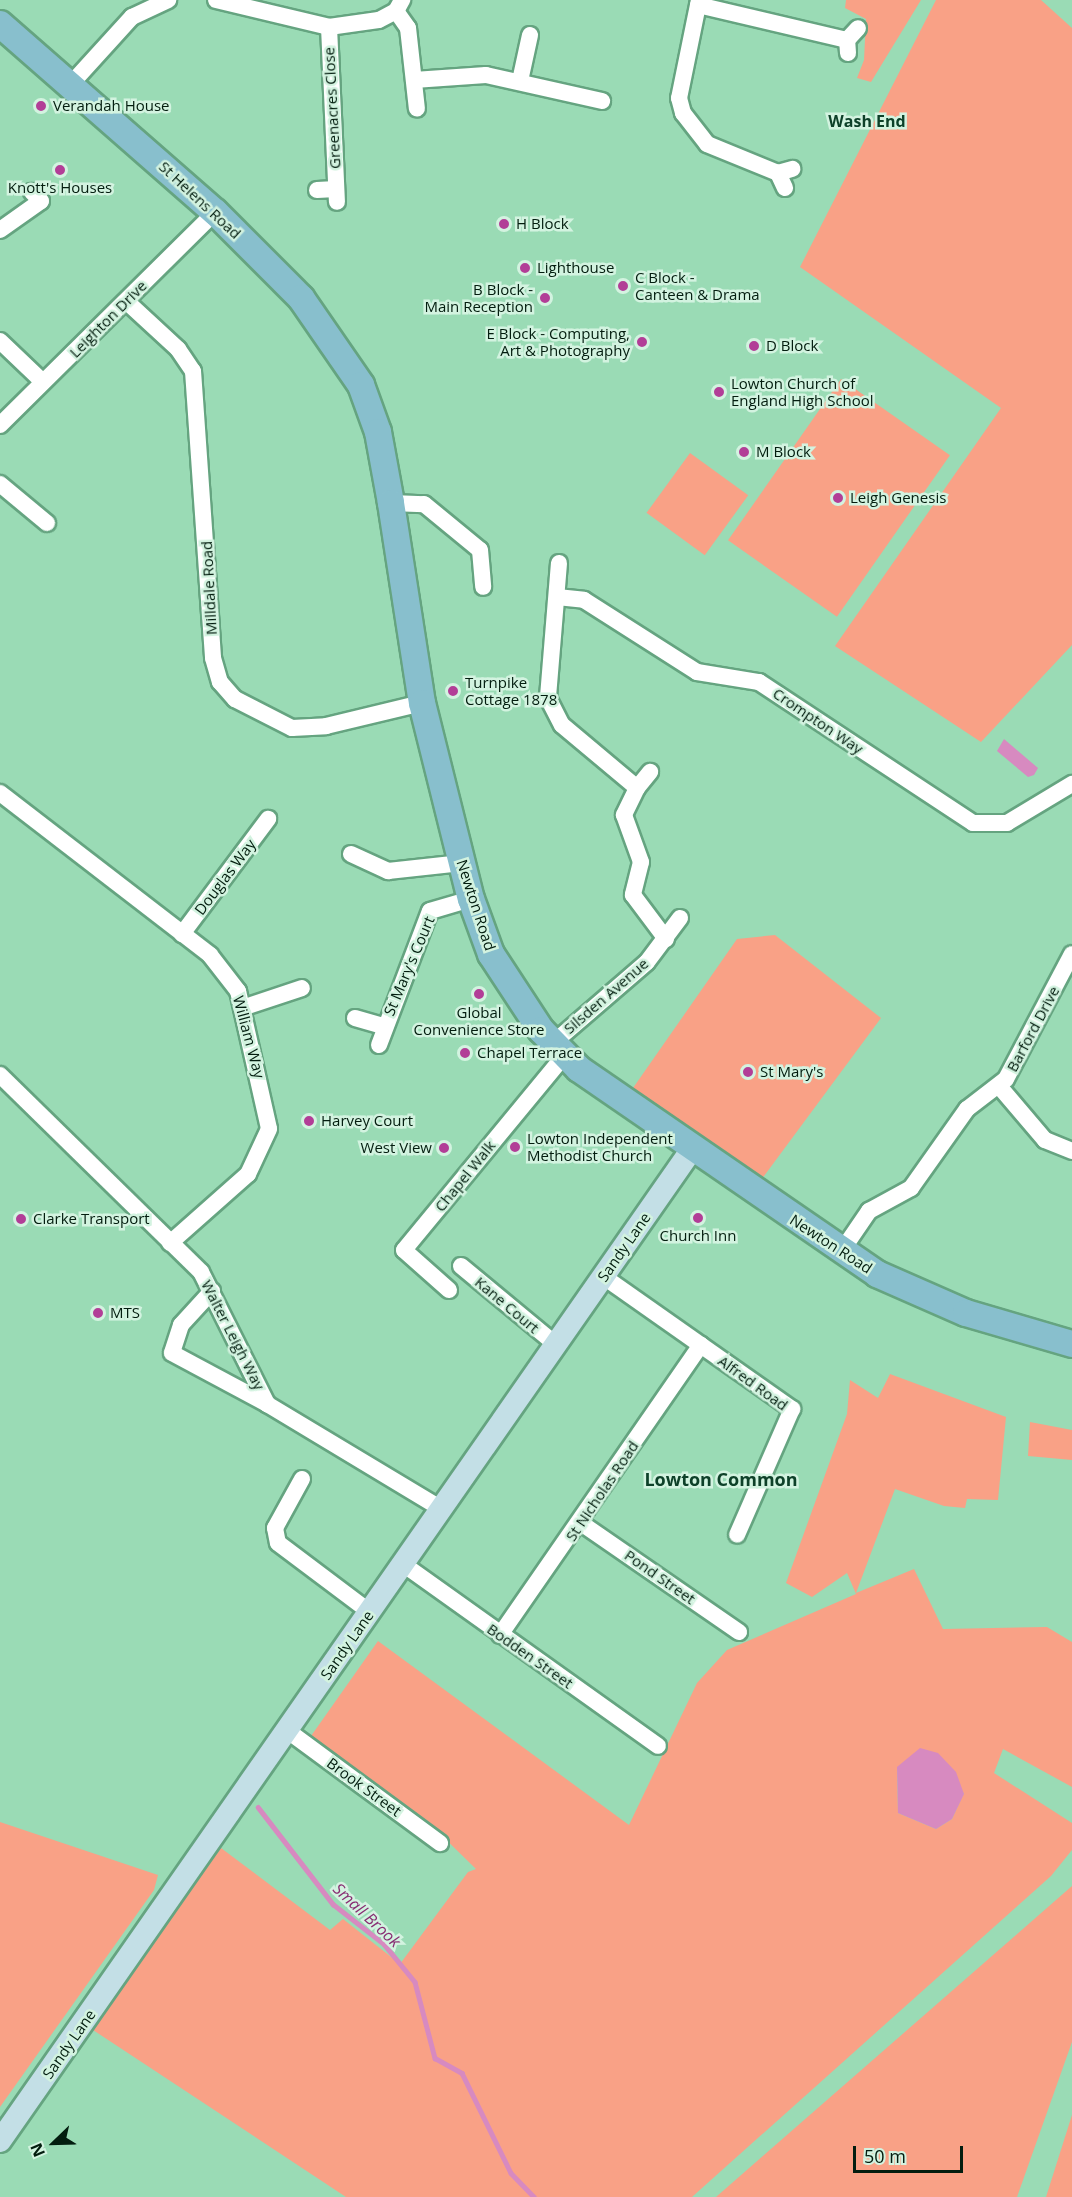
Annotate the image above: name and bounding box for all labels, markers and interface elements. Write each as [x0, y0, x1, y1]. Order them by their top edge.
street label: Greenacres Close [320, 47, 344, 169]
place label: Verandah House [53, 97, 169, 115]
marker: Verandah House [34, 99, 48, 113]
district label: Wash End [828, 111, 906, 131]
street label: St Helens Road [155, 158, 245, 242]
marker: Knott's Houses [53, 163, 67, 177]
place label: Knott's Houses [8, 179, 112, 197]
place label: H Block [516, 215, 569, 233]
marker: H Block [497, 217, 511, 231]
place label: Lighthouse [537, 259, 614, 277]
marker: Lighthouse [518, 261, 532, 275]
place label: C Block - Canteen & Drama [635, 268, 760, 303]
street label: Leighton Drive [66, 277, 150, 361]
marker: C Block - Canteen & Drama [616, 279, 630, 293]
place label: B Block - Main Reception [424, 280, 533, 315]
marker: B Block - Main Reception [538, 291, 552, 305]
place label: E Block - Computing, Art & Photography [486, 324, 630, 359]
marker: E Block - Computing, Art & Photography [635, 335, 649, 349]
place label: D Block [766, 337, 818, 355]
marker: D Block [747, 339, 761, 353]
place label: Lowton Church of England High School [731, 374, 874, 409]
marker: Lowton Church of England High School [712, 385, 726, 399]
place label: M Block [756, 443, 811, 461]
marker: M Block [737, 445, 751, 459]
place label: Leigh Genesis [850, 489, 946, 507]
marker: Leigh Genesis [831, 491, 845, 505]
street label: Milldale Road [198, 540, 220, 636]
place label: Turnpike Cottage 1878 [465, 673, 557, 708]
marker: Turnpike Cottage 1878 [446, 684, 460, 698]
street label: Crompton Way [770, 684, 866, 758]
street label: Douglas Way [191, 836, 259, 918]
street label: Newton Road [453, 857, 499, 953]
street label: St Mary's Court [380, 914, 438, 1018]
street label: Silsden Avenue [560, 954, 652, 1038]
street label: Barford Drive [1003, 983, 1063, 1075]
marker: Global Convenience Store [472, 987, 486, 1001]
street label: William Way [229, 994, 269, 1080]
place label: Global Convenience Store [414, 1003, 544, 1038]
place label: Chapel Terrace [477, 1044, 582, 1062]
marker: Chapel Terrace [458, 1046, 472, 1060]
place label: St Mary's [760, 1063, 823, 1081]
marker: St Mary's [741, 1065, 755, 1079]
place label: Harvey Court [321, 1112, 413, 1130]
marker: Harvey Court [302, 1114, 316, 1128]
place label: Lowton Independent Methodist Church [527, 1129, 673, 1164]
street label: Chapel Walk [431, 1137, 499, 1215]
place label: West View [361, 1139, 432, 1157]
marker: Lowton Independent Methodist Church [508, 1140, 522, 1154]
marker: West View [437, 1141, 451, 1155]
street label: Sandy Lane [594, 1209, 654, 1285]
place label: Clarke Transport [33, 1210, 150, 1228]
marker: Church Inn [691, 1211, 705, 1225]
street label: Newton Road [786, 1211, 876, 1277]
marker: Clarke Transport [14, 1212, 28, 1226]
place label: Church Inn [660, 1227, 736, 1245]
street label: Kane Court [471, 1273, 543, 1337]
street label: Walter Leigh Way [198, 1277, 268, 1393]
place label: MTS [110, 1304, 140, 1322]
marker: MTS [91, 1306, 105, 1320]
street label: Alfred Road [715, 1352, 791, 1414]
street label: St Nicholas Road [562, 1438, 642, 1544]
district label: Lowton Common [644, 1468, 798, 1490]
street label: Pond Street [621, 1546, 699, 1608]
street label: Sandy Lane [317, 1607, 377, 1683]
street label: Bodden Street [484, 1620, 576, 1692]
street label: Brook Street [323, 1754, 405, 1820]
water label: Small Brook [329, 1879, 405, 1951]
street label: Sandy Lane [39, 2006, 99, 2082]
north arrow [24, 2113, 84, 2173]
scale bar [856, 2134, 966, 2172]
text: N [25, 2140, 50, 2160]
text: 50 m [864, 2144, 906, 2168]

